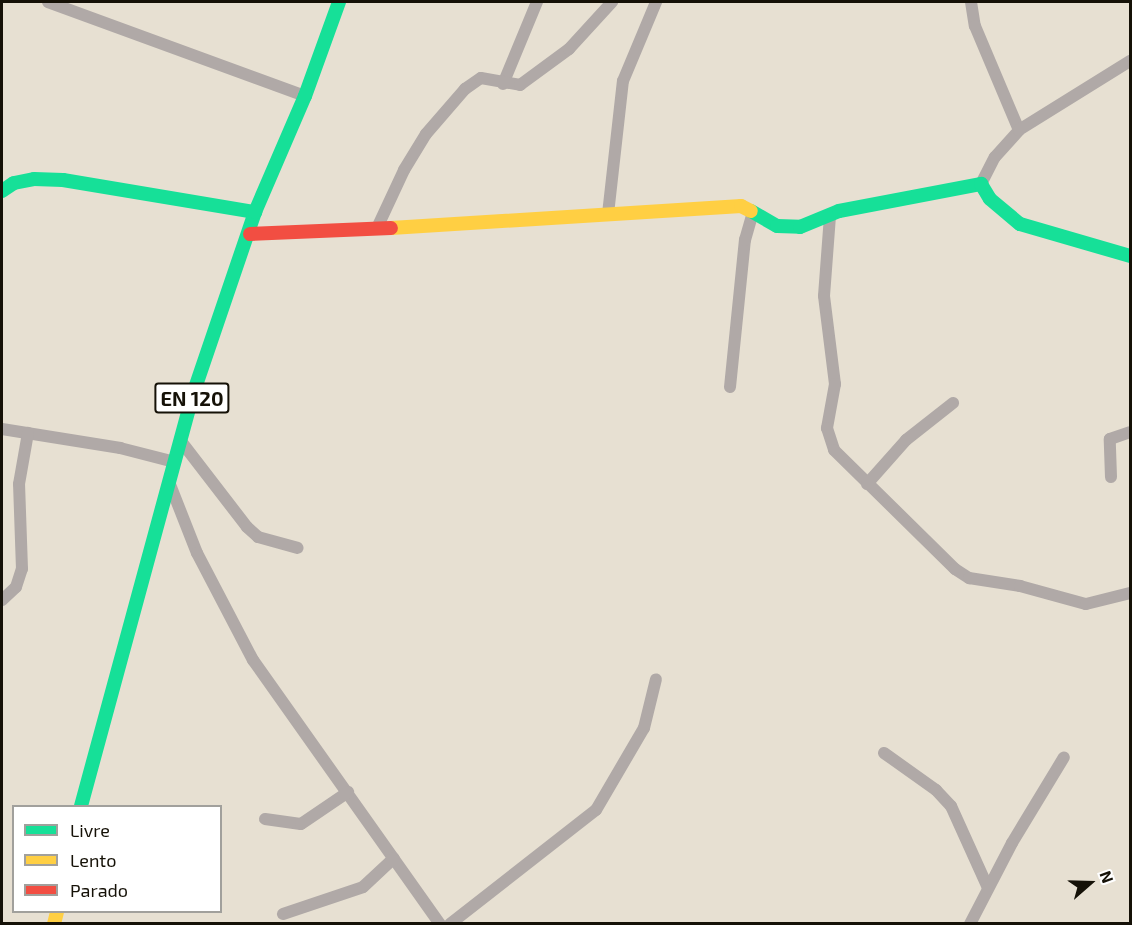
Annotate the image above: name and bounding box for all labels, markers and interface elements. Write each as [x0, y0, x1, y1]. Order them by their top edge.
road number: EN 120 [153, 381, 231, 415]
legend [12, 805, 222, 913]
text: Livre [70, 819, 110, 841]
text: Lento [70, 849, 116, 871]
north arrow [1060, 853, 1120, 913]
text: N [1096, 868, 1118, 885]
text: Parado [70, 879, 128, 901]

